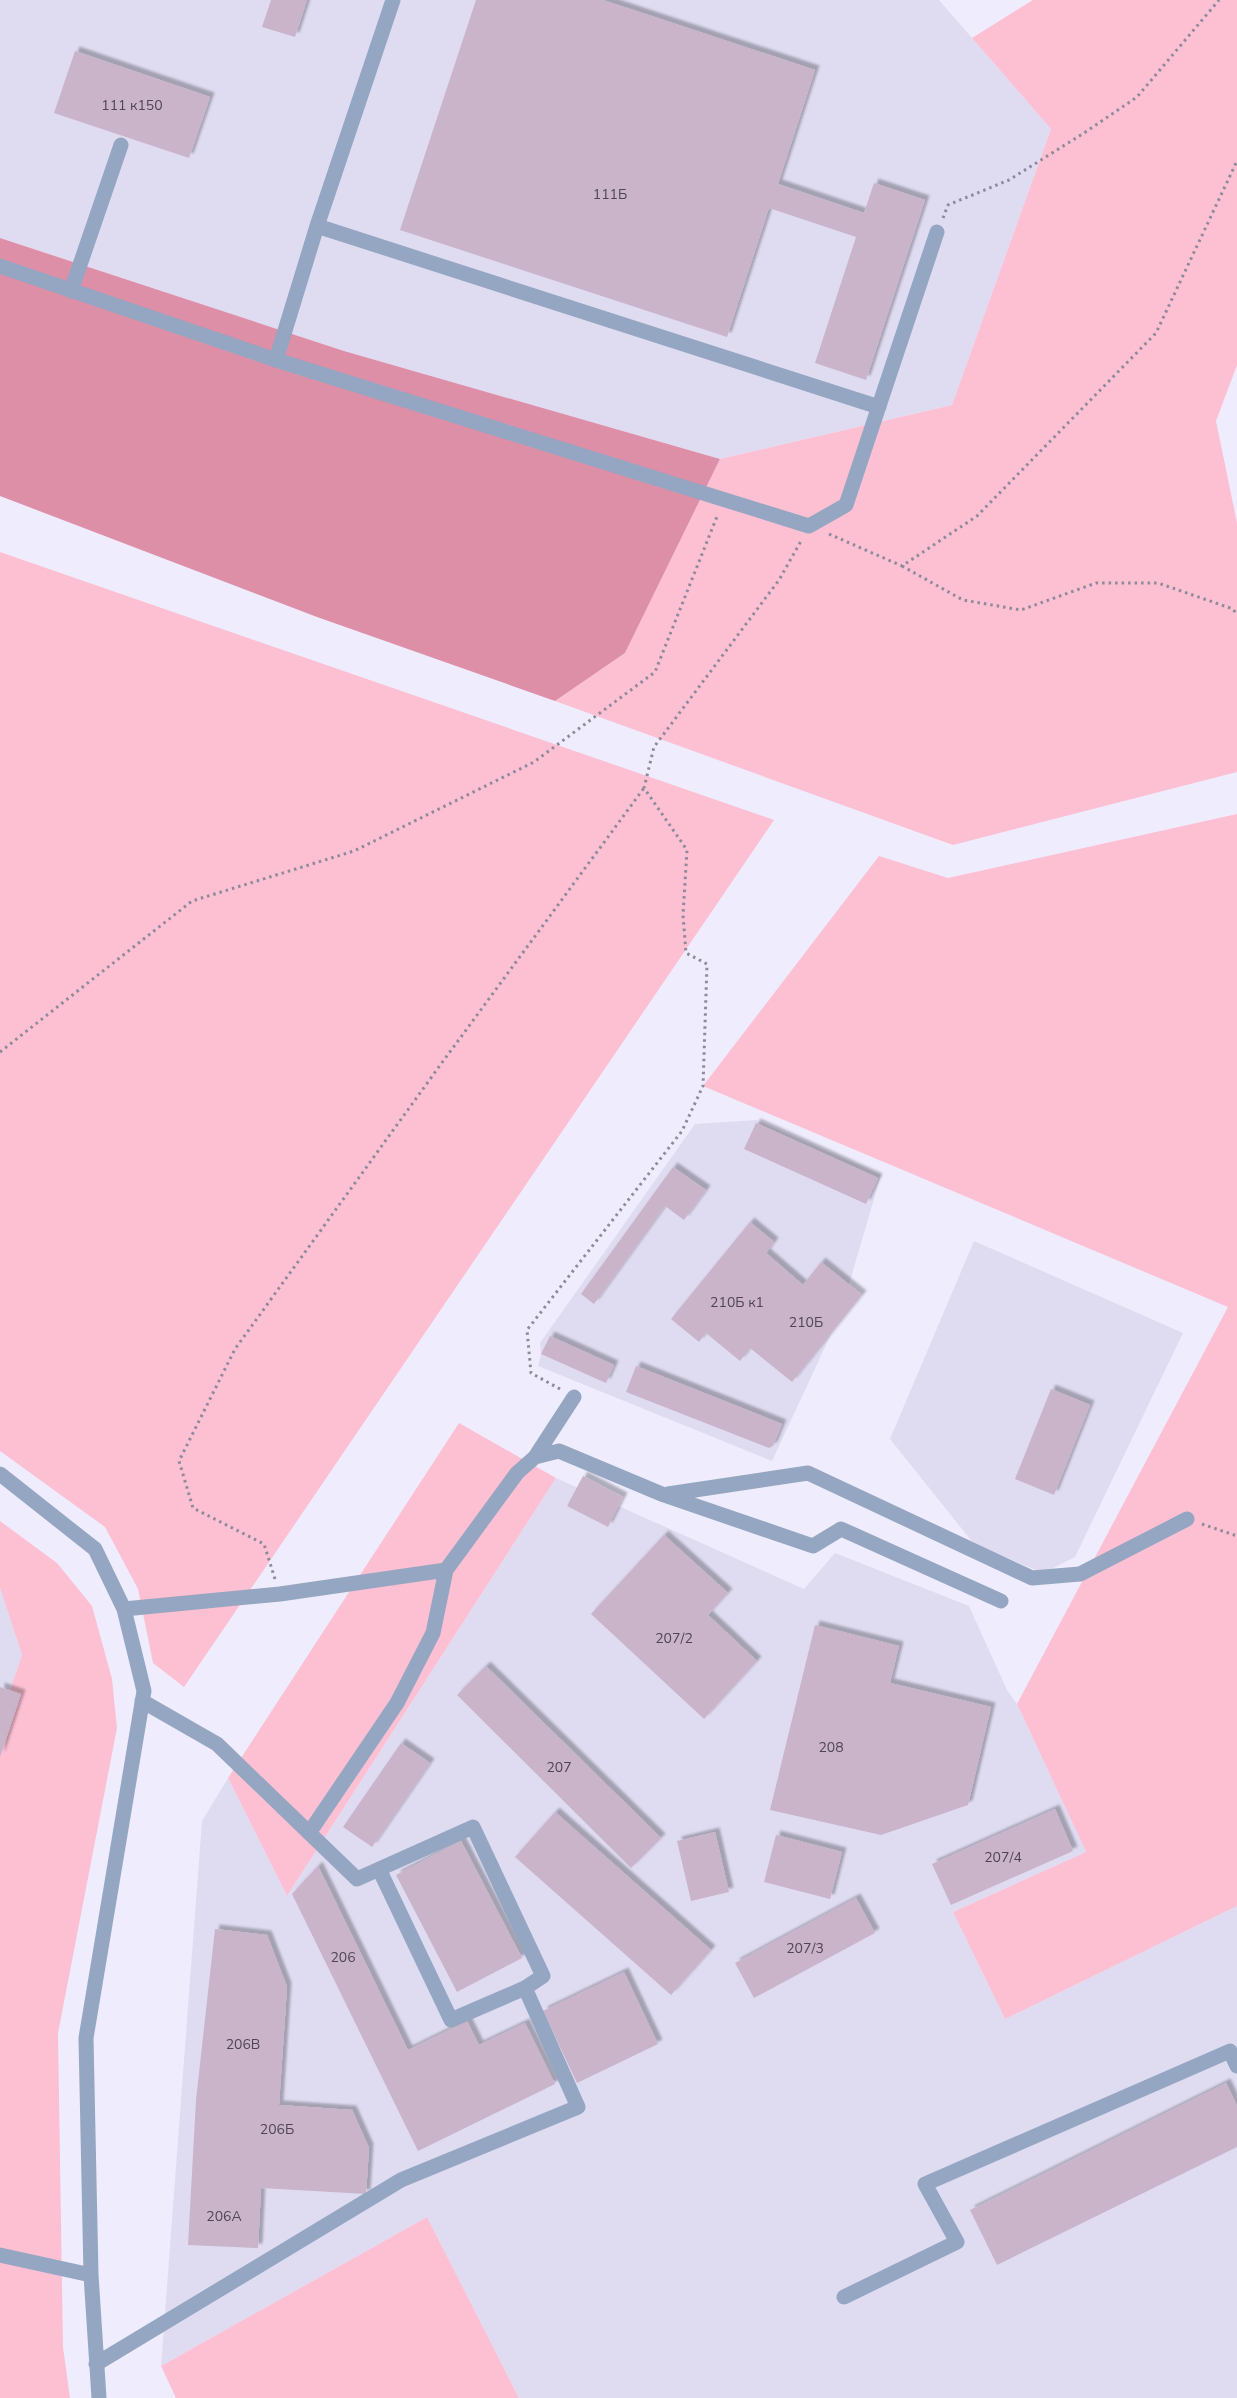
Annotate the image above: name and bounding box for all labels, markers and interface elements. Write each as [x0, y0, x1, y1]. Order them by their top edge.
house number: 111 к150 [101, 96, 163, 115]
house number: 111Б [593, 185, 627, 204]
house number: 210Б к1 [710, 1293, 764, 1312]
house number: 210Б [789, 1313, 823, 1332]
house number: 207/2 [655, 1629, 693, 1648]
house number: 208 [818, 1738, 844, 1757]
house number: 207 [546, 1758, 572, 1777]
house number: 207/4 [984, 1848, 1022, 1867]
house number: 207/3 [786, 1939, 824, 1958]
house number: 206 [330, 1948, 356, 1967]
house number: 206В [226, 2035, 260, 2054]
house number: 206Б [260, 2120, 294, 2139]
house number: 206А [206, 2207, 242, 2226]

